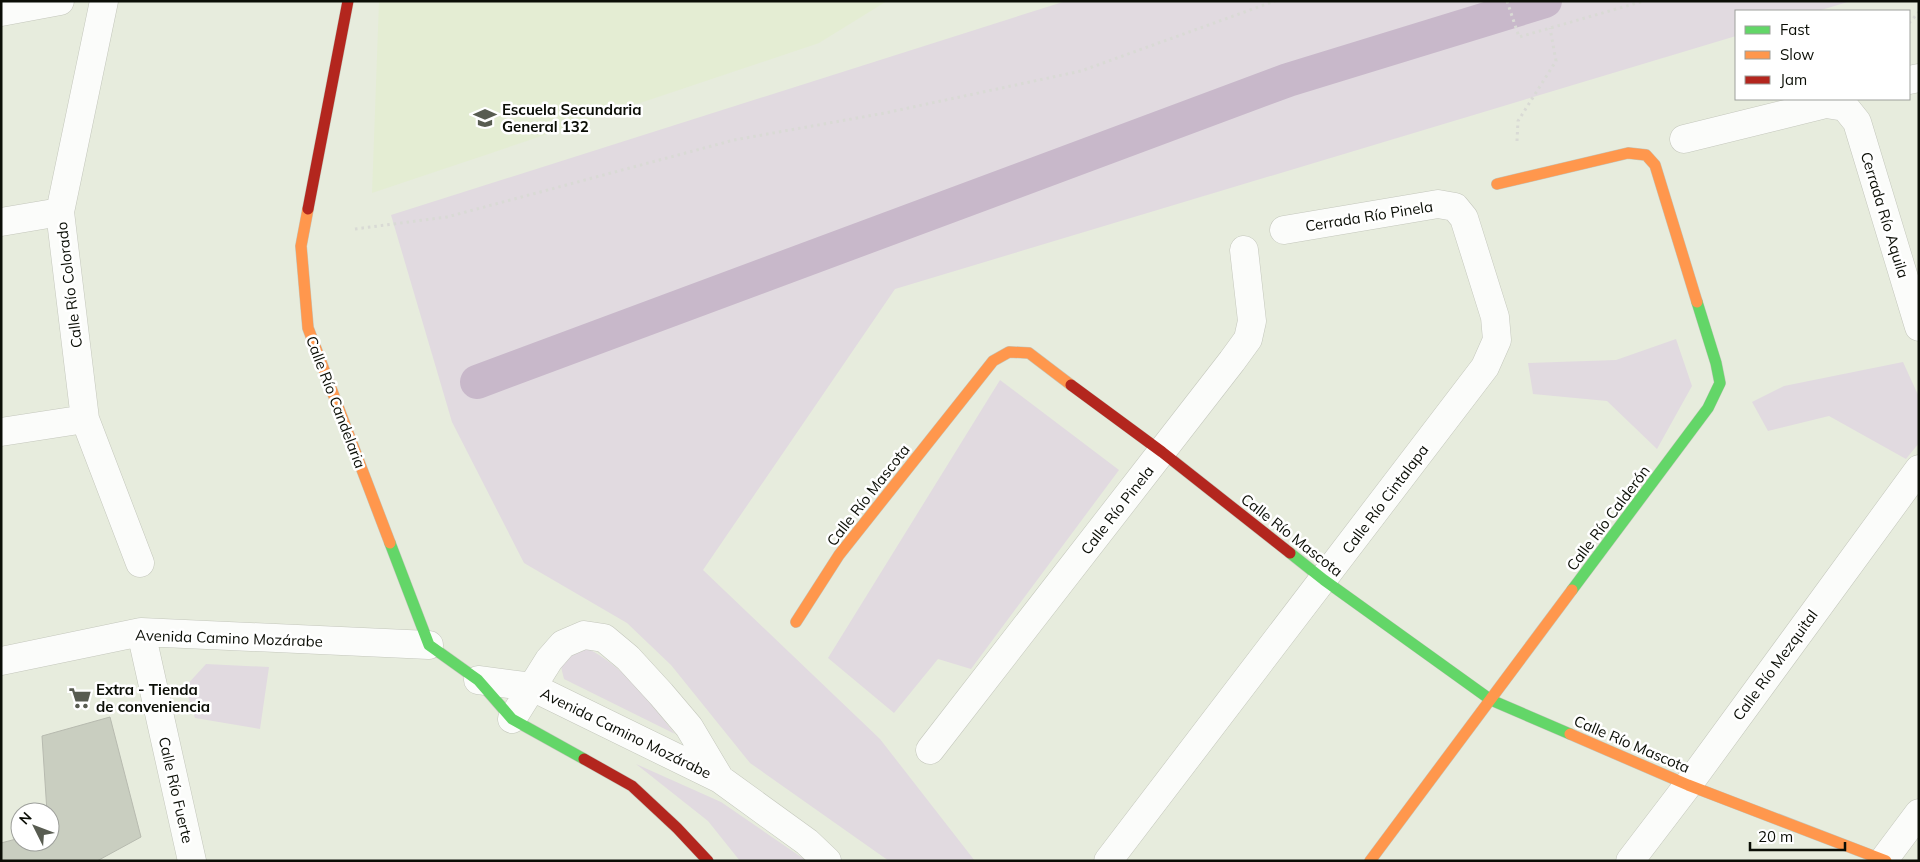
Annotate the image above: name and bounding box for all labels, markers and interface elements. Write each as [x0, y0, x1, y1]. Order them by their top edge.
legend [1735, 10, 1910, 100]
text: Fast [1780, 20, 1810, 39]
text: Slow [1780, 45, 1814, 64]
text: Jam [1780, 70, 1807, 89]
place label: Escuela Secundaria General 132 [502, 100, 642, 136]
school or university icon: Escuela Secundaria General 132 [472, 105, 498, 131]
street label: Cerrada Río Aquila [1857, 150, 1913, 280]
street label: Cerrada Río Pinela [1304, 197, 1434, 235]
street label: Calle Río Colorado [52, 221, 86, 349]
street label: Calle Río Candelaria [302, 333, 370, 471]
street label: Calle Río Mascota [822, 440, 914, 550]
street label: Calle Río Cintalapa [1338, 441, 1432, 557]
street label: Calle Río Pinela [1076, 462, 1158, 558]
street label: Calle Río Calderón [1562, 462, 1654, 574]
street label: Calle Río Mascota [1237, 489, 1347, 581]
street label: Calle Río Mezquital [1728, 606, 1822, 724]
street label: Avenida Camino Mozárabe [135, 625, 323, 651]
place label: Extra - Tienda de conveniencia [96, 680, 210, 716]
street label: Avenida Camino Mozárabe [538, 683, 714, 783]
supermarket icon: Extra - Tienda de conveniencia [67, 685, 93, 711]
street label: Calle Río Mascota [1571, 711, 1693, 777]
street label: Calle Río Fuerte [154, 735, 198, 845]
north arrow [10, 802, 60, 852]
text: N [15, 808, 36, 828]
scale bar [1750, 820, 1845, 852]
text: 20 m [1758, 827, 1793, 846]

